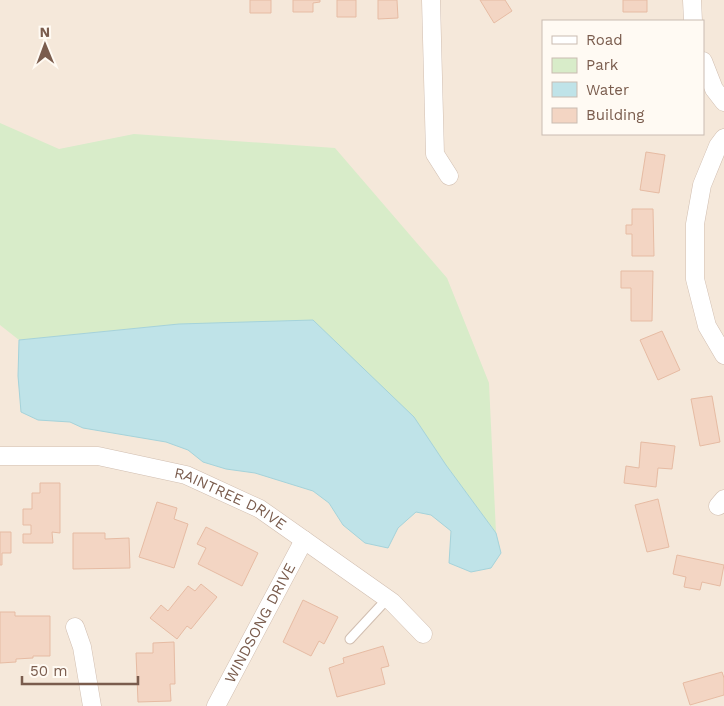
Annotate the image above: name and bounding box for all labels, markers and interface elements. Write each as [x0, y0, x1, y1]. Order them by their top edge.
north arrow [20, 20, 70, 70]
legend [542, 20, 704, 135]
text: N [39, 24, 50, 40]
text: Road [586, 31, 623, 49]
text: Park [586, 56, 619, 74]
text: Water [586, 81, 629, 99]
text: Building [586, 106, 644, 124]
street label: RAINTREE DRIVE [173, 464, 290, 534]
street label: WINDSONG DRIVE [221, 560, 299, 686]
scale bar [22, 654, 139, 686]
text: 50 m [30, 662, 67, 680]

